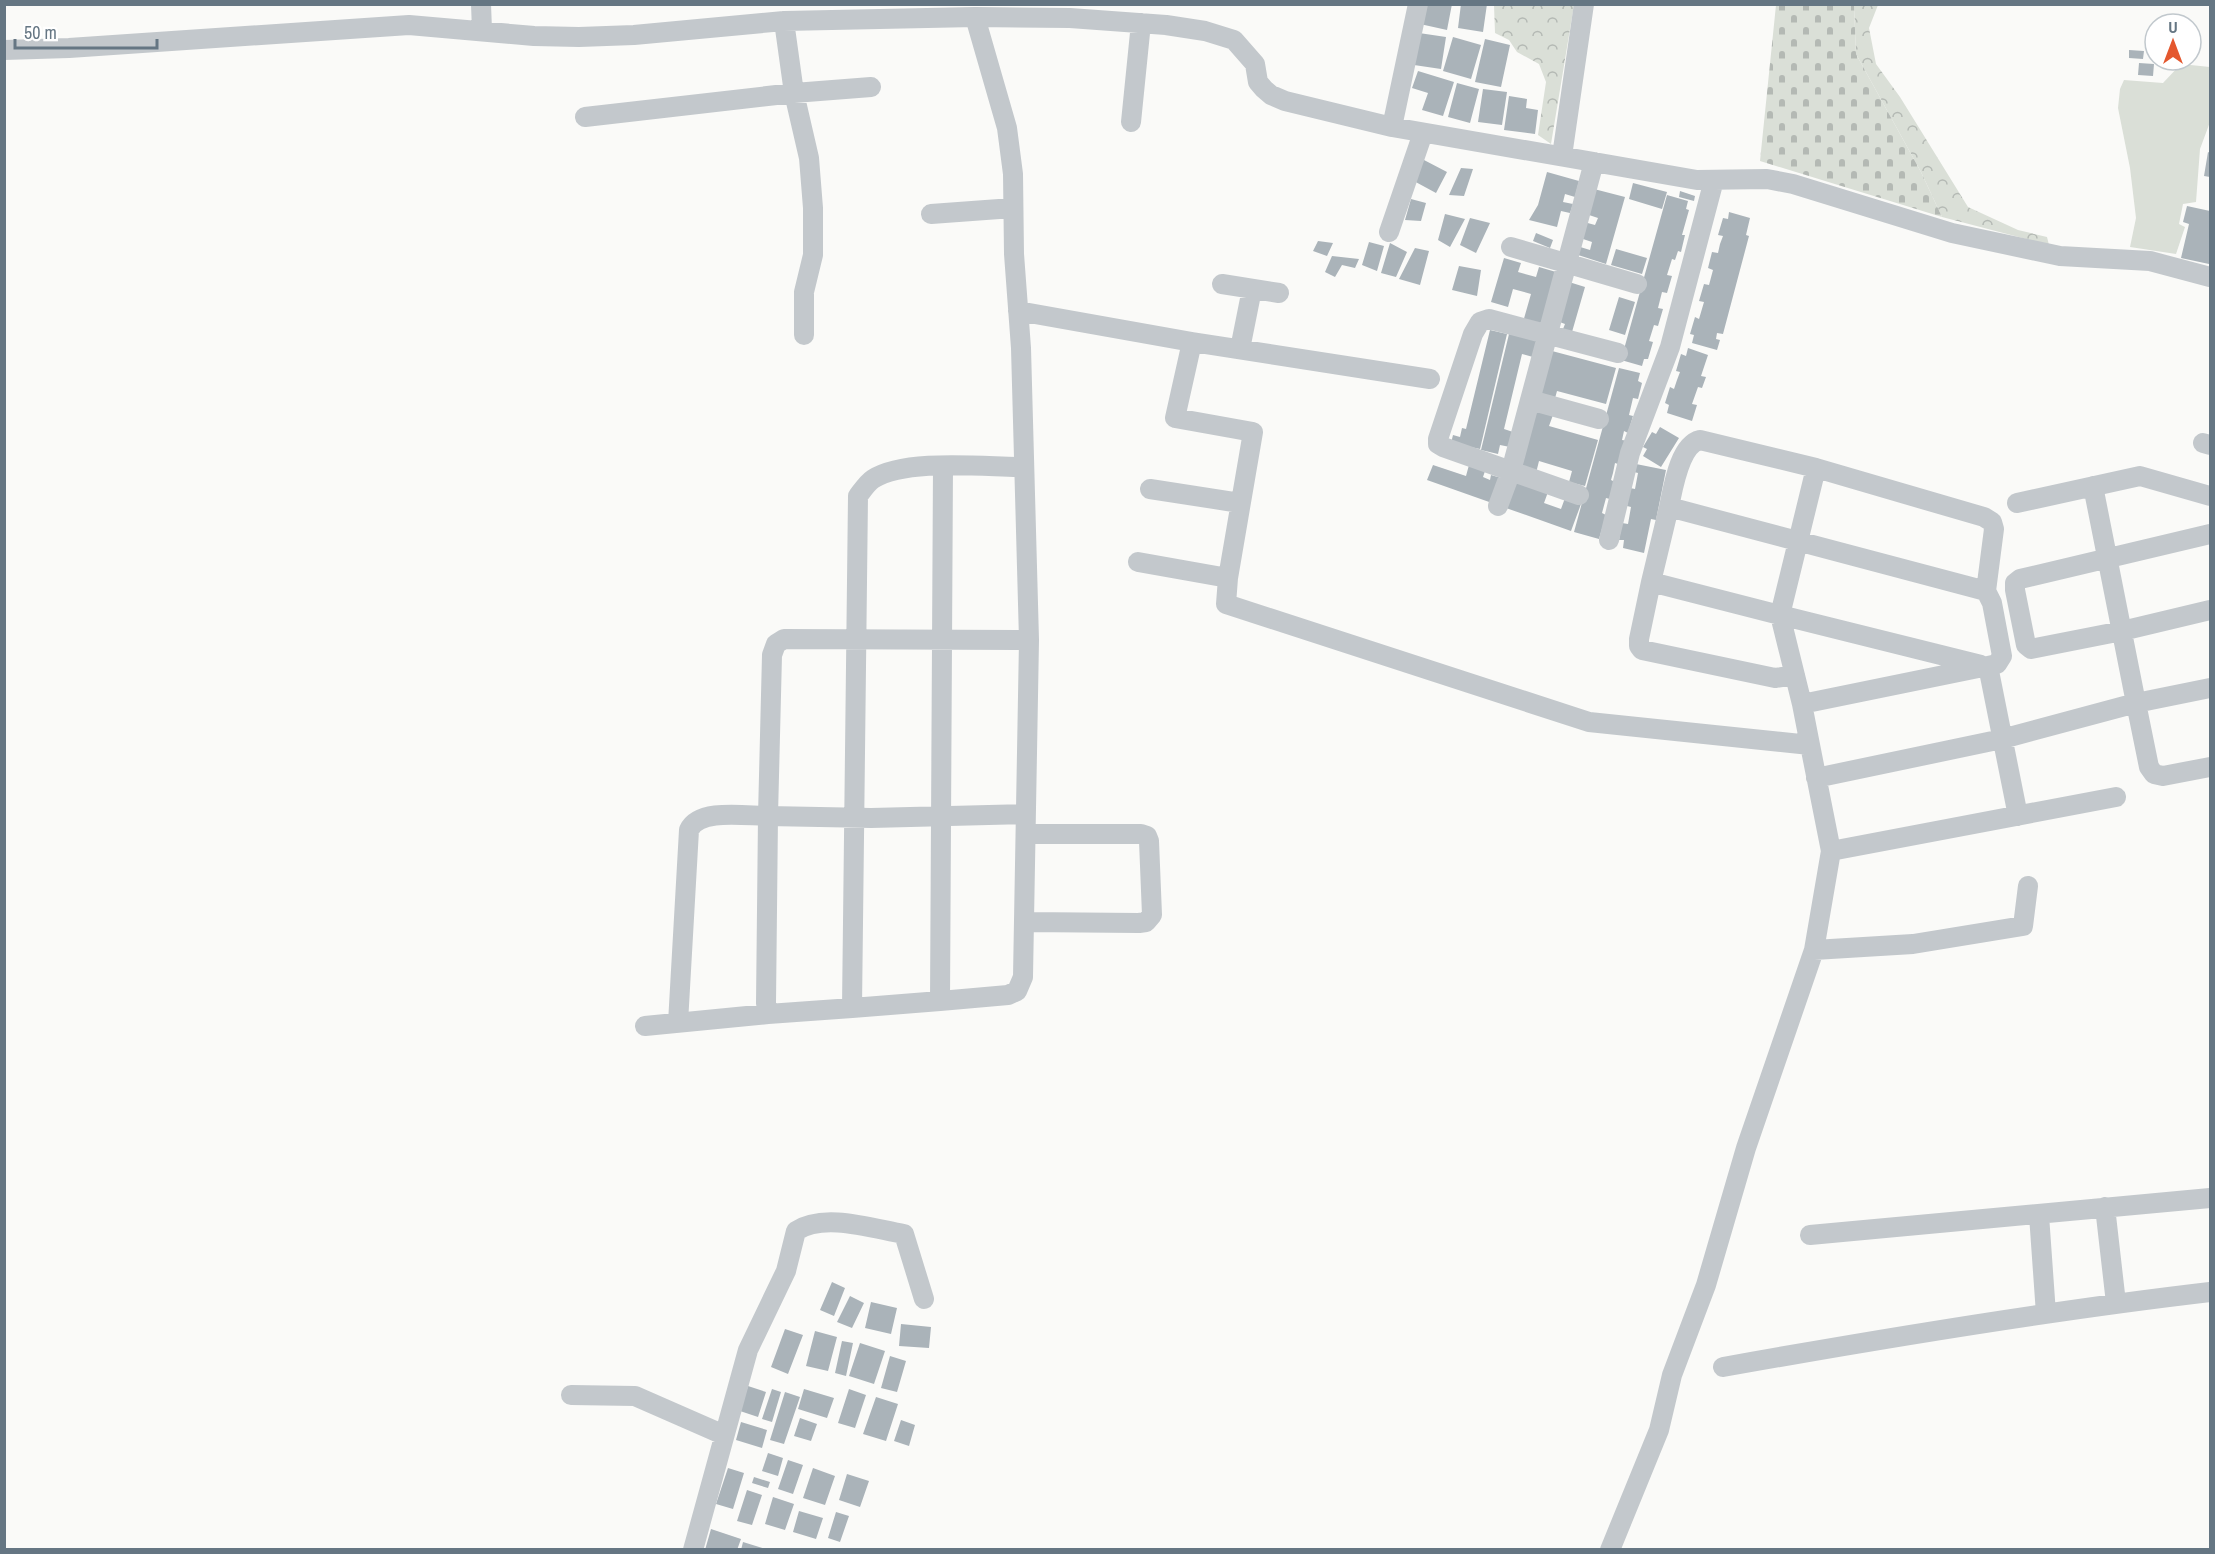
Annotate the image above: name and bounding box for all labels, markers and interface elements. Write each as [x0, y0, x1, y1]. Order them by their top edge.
scale bar [15, 12, 158, 50]
north arrow [2143, 12, 2203, 72]
text: U [2168, 16, 2178, 38]
text: 50 m [24, 20, 57, 45]

